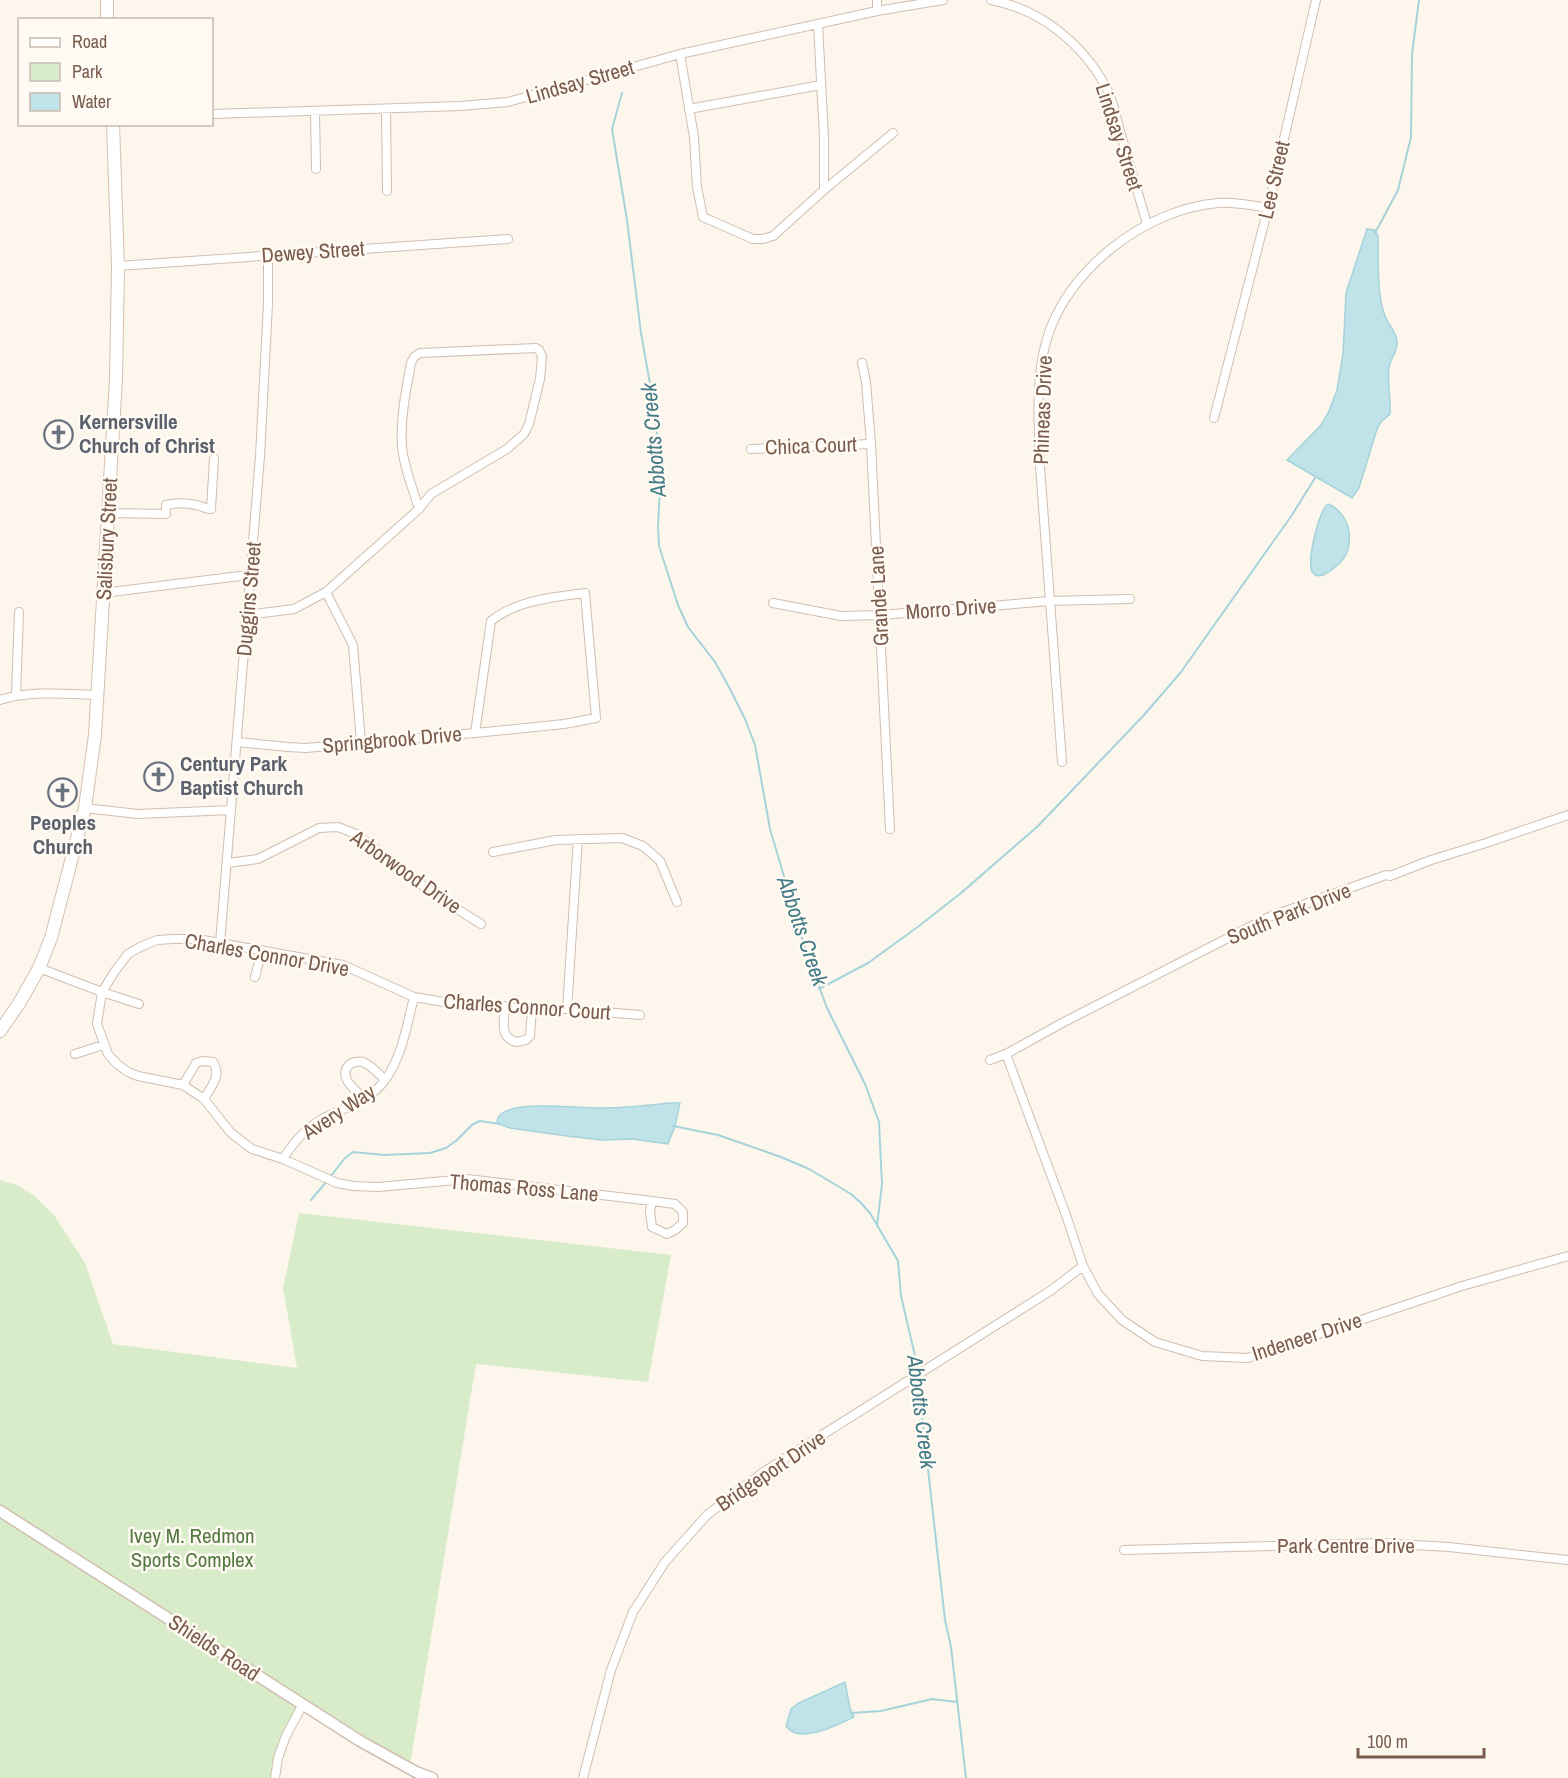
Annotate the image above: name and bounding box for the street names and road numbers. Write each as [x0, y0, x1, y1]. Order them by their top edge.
street label: Lindsay Street [522, 52, 637, 111]
street label: Lindsay Street [1089, 80, 1150, 194]
street label: Lee Street [1250, 138, 1297, 222]
street label: Dewey Street [260, 233, 366, 270]
street label: Phineas Drive [1026, 355, 1059, 465]
street label: Chica Court [765, 429, 858, 462]
street label: Salisbury Street [89, 477, 124, 601]
street label: Duggins Street [229, 540, 268, 657]
street label: Grande Lane [861, 545, 896, 647]
street label: Morro Drive [905, 591, 997, 626]
street label: Springbrook Drive [321, 719, 463, 760]
street label: Arborwood Drive [344, 822, 468, 921]
street label: South Park Drive [1223, 876, 1355, 952]
street label: Charles Connor Drive [183, 926, 352, 983]
street label: Charles Connor Court [442, 986, 612, 1027]
street label: Avery Way [295, 1077, 381, 1147]
street label: Thomas Ross Lane [448, 1167, 600, 1208]
street label: Indeneer Drive [1248, 1305, 1365, 1368]
street label: Bridgeport Drive [710, 1423, 831, 1518]
street label: Park Centre Drive [1277, 1531, 1415, 1560]
street label: Shields Road [163, 1607, 266, 1688]

